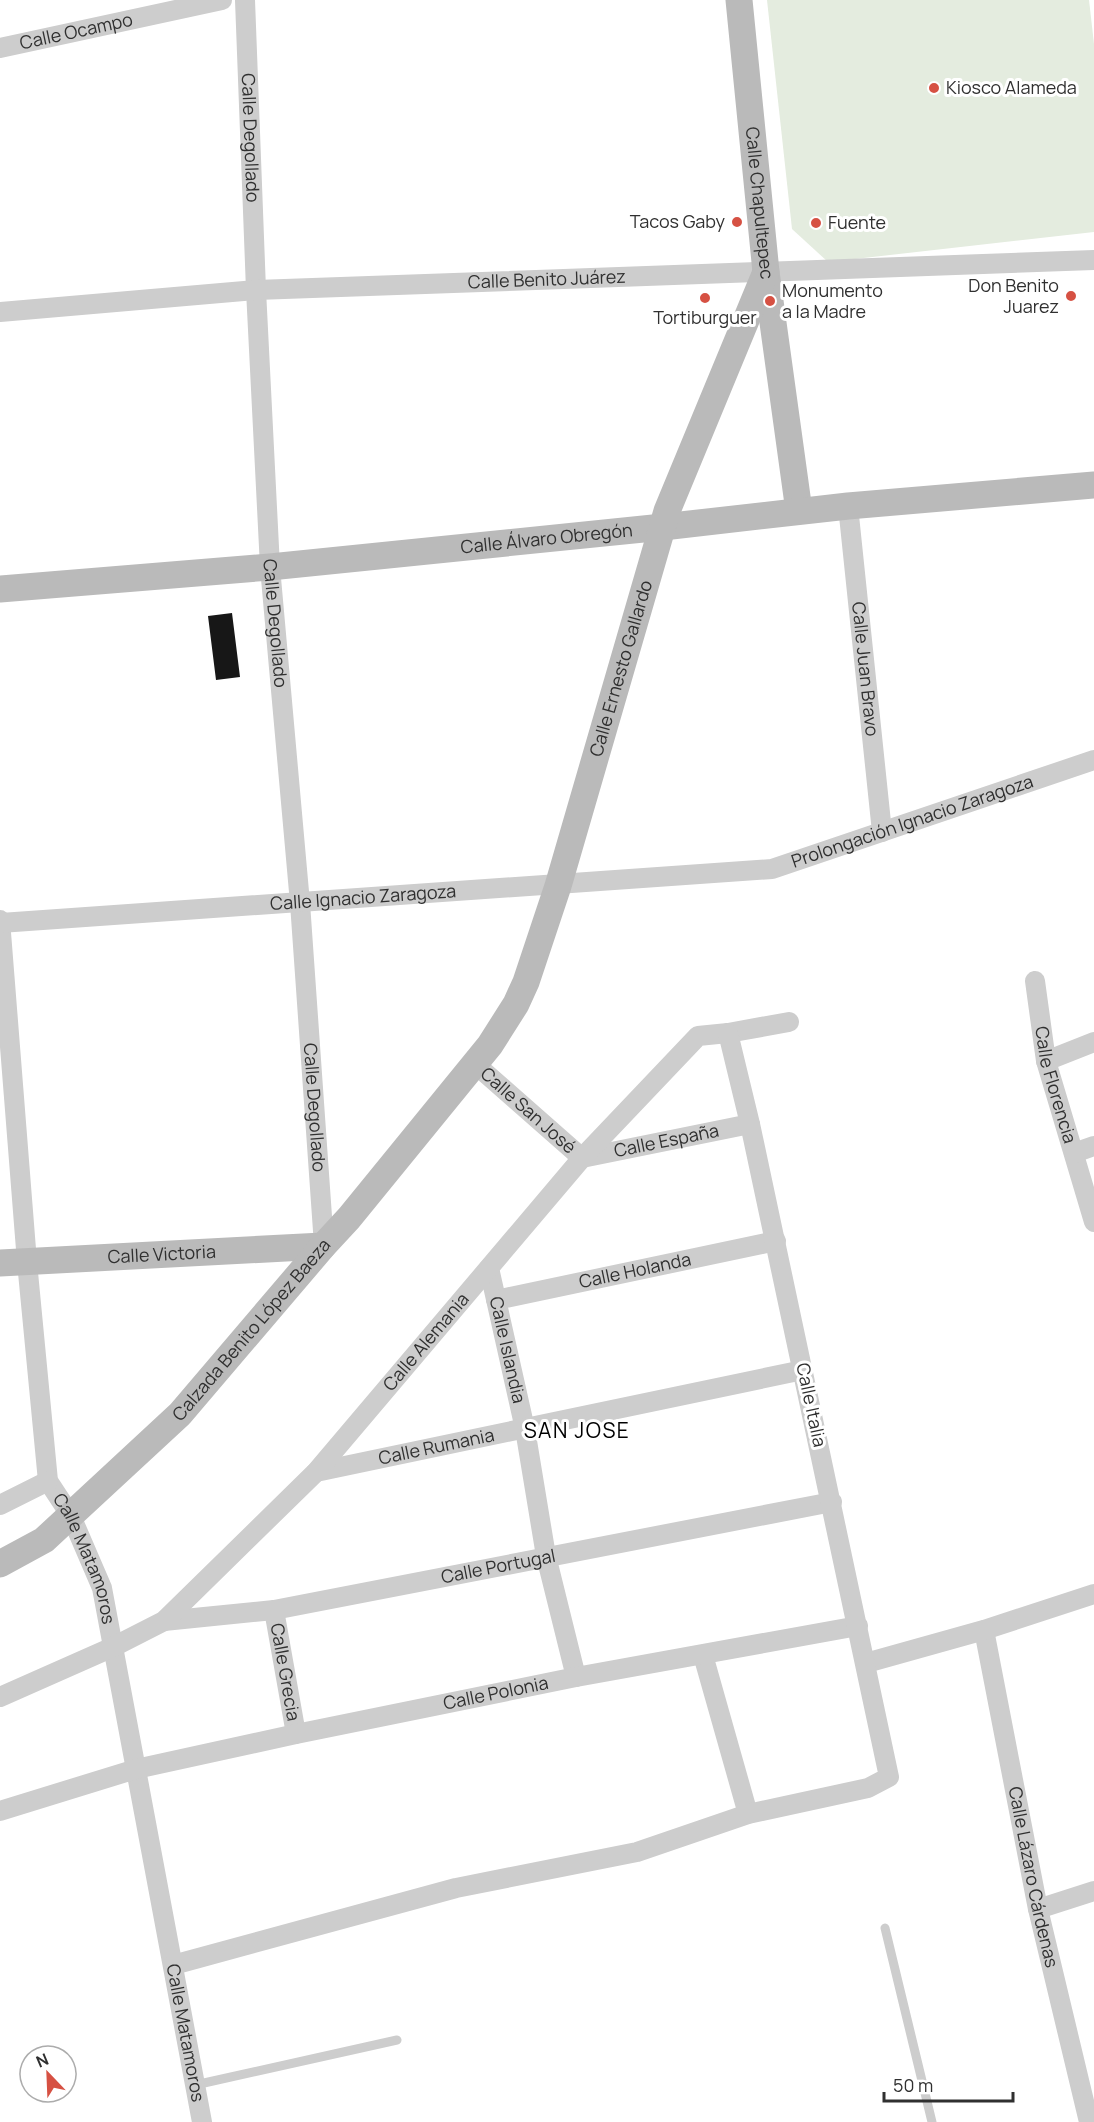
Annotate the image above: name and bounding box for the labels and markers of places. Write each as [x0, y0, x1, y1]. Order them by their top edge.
place label: Kiosco Alameda [946, 75, 1077, 99]
marker: Kiosco Alameda [927, 81, 941, 95]
place label: Tacos Gaby [630, 209, 726, 233]
place label: Fuente [828, 210, 886, 234]
marker: Tacos Gaby [730, 215, 744, 229]
marker: Fuente [809, 216, 823, 230]
place label: Don Benito Juarez [968, 273, 1059, 318]
place label: Monumento a la Madre [782, 278, 883, 323]
marker: Don Benito Juarez [1064, 289, 1078, 303]
marker: Tortiburguer [698, 291, 712, 305]
marker: Monumento a la Madre [763, 294, 777, 308]
place label: Tortiburguer [653, 305, 757, 329]

